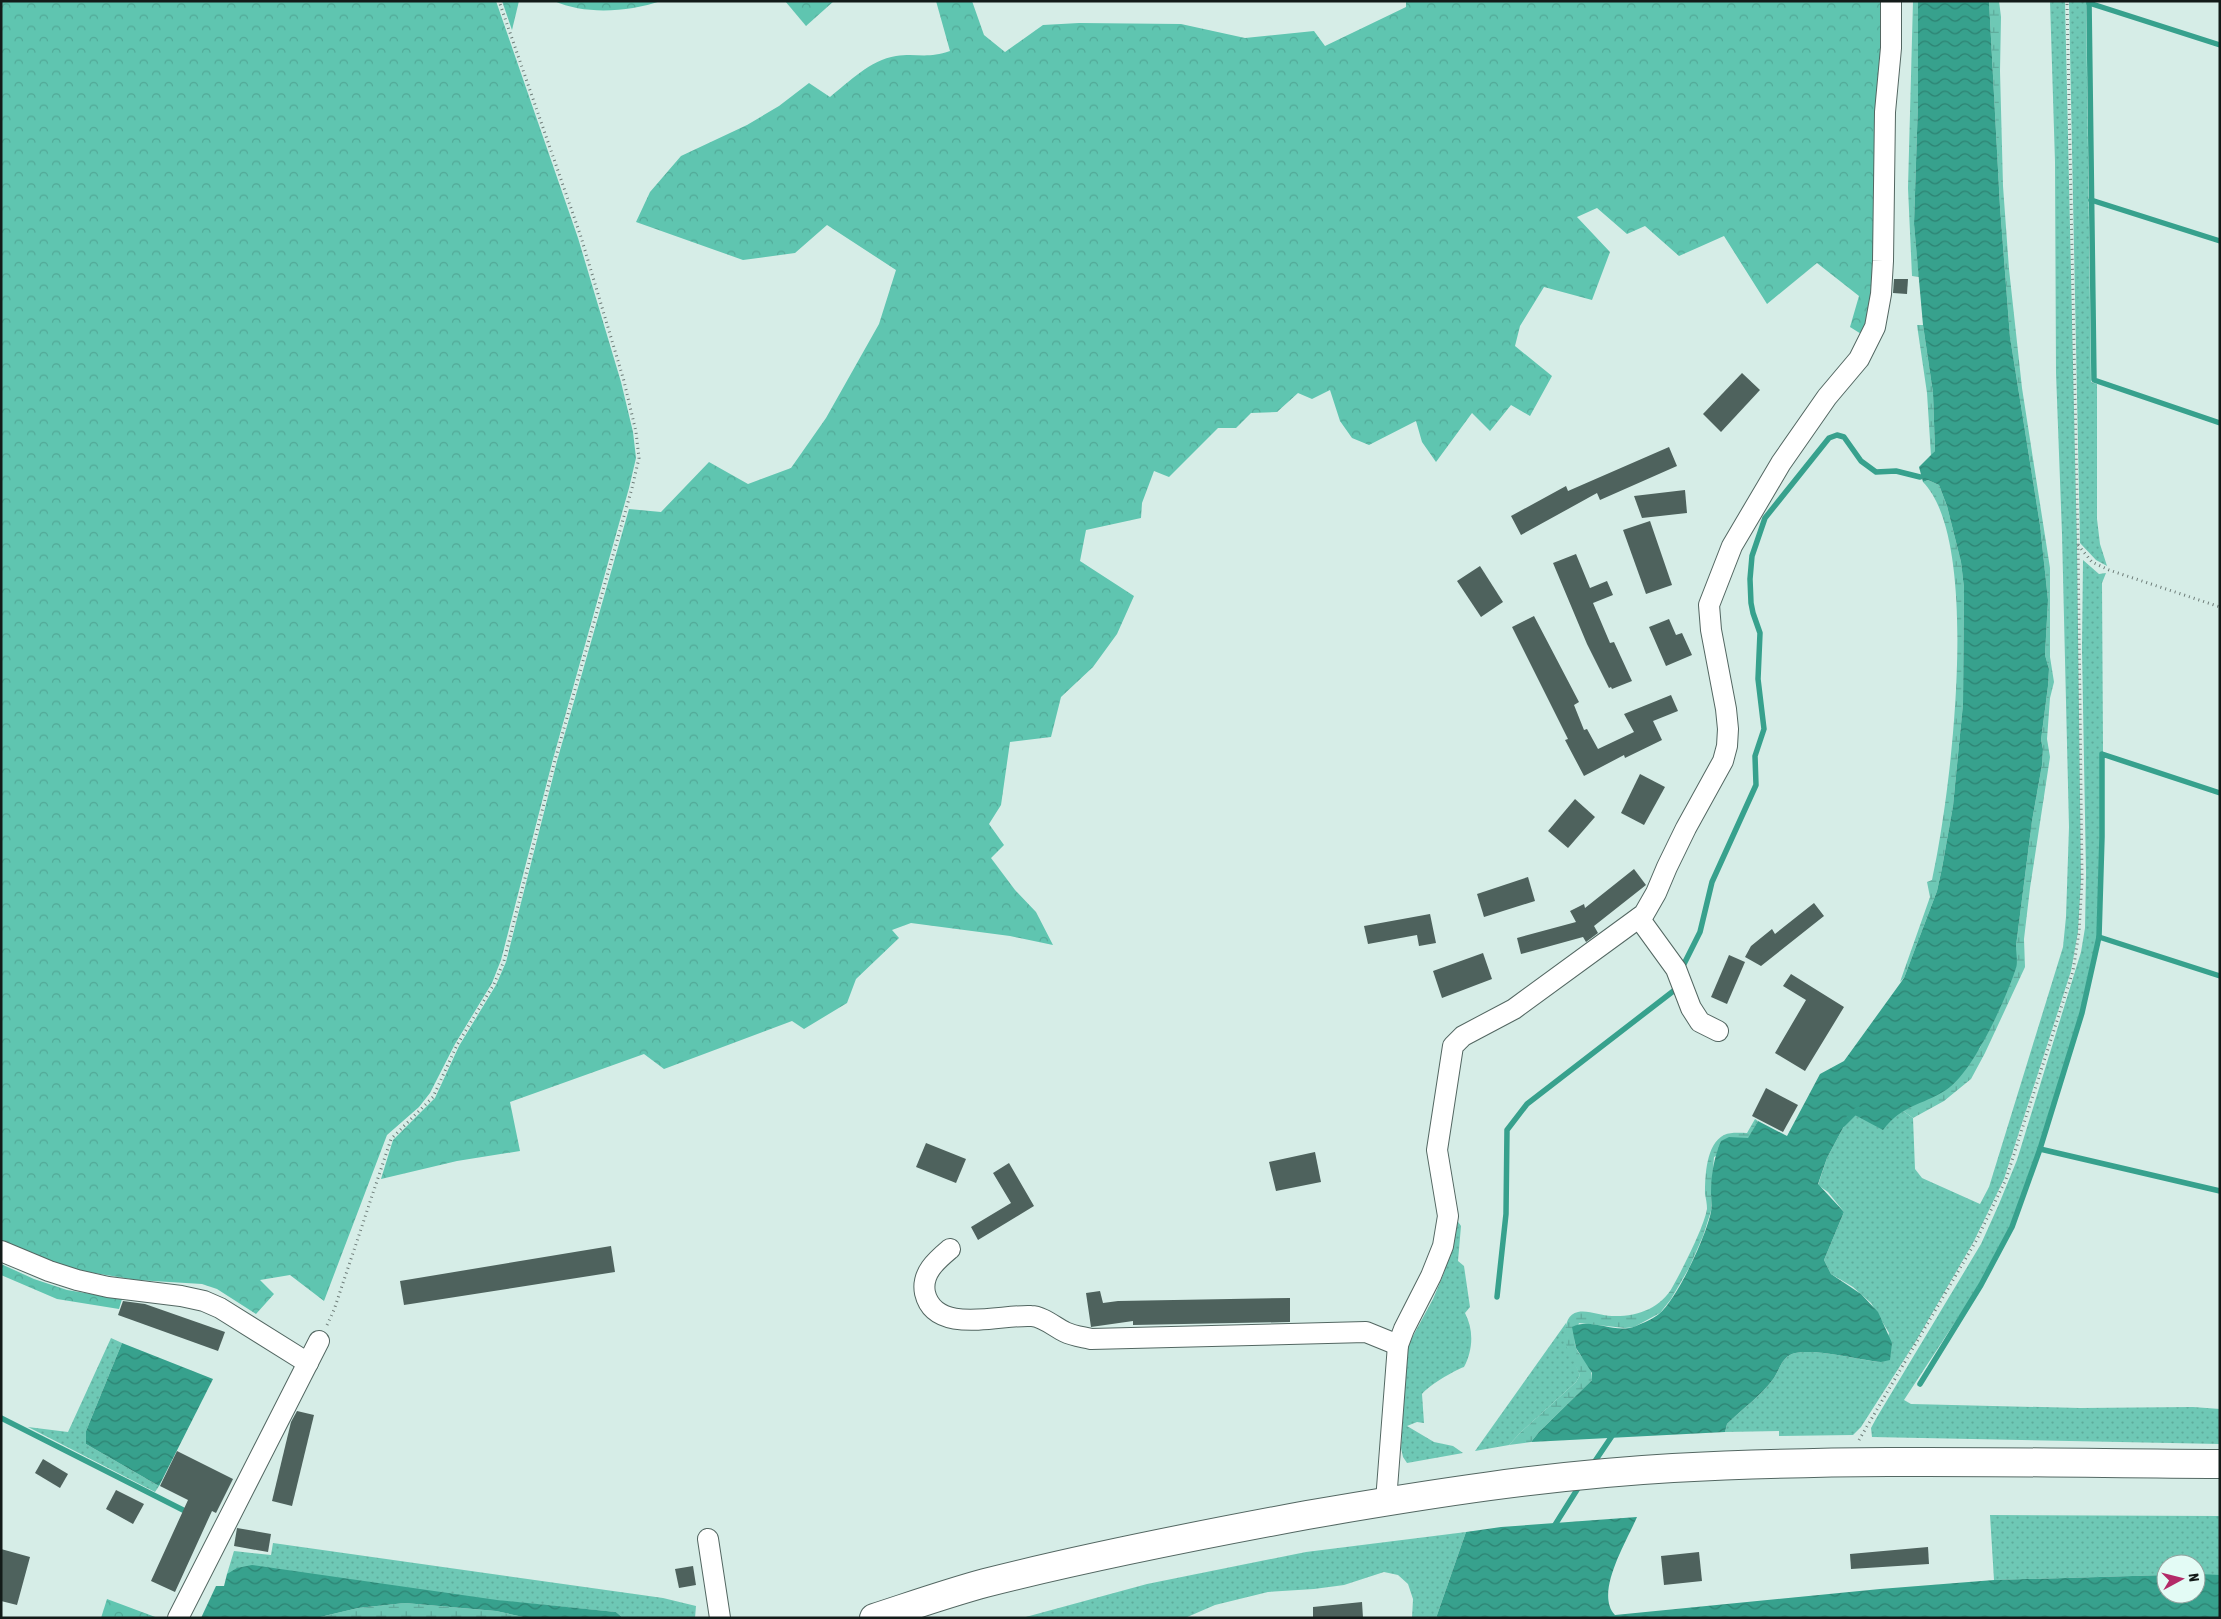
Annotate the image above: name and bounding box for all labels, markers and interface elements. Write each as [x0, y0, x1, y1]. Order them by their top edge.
north arrow [2156, 1554, 2206, 1604]
text: N [2185, 1572, 2202, 1582]

